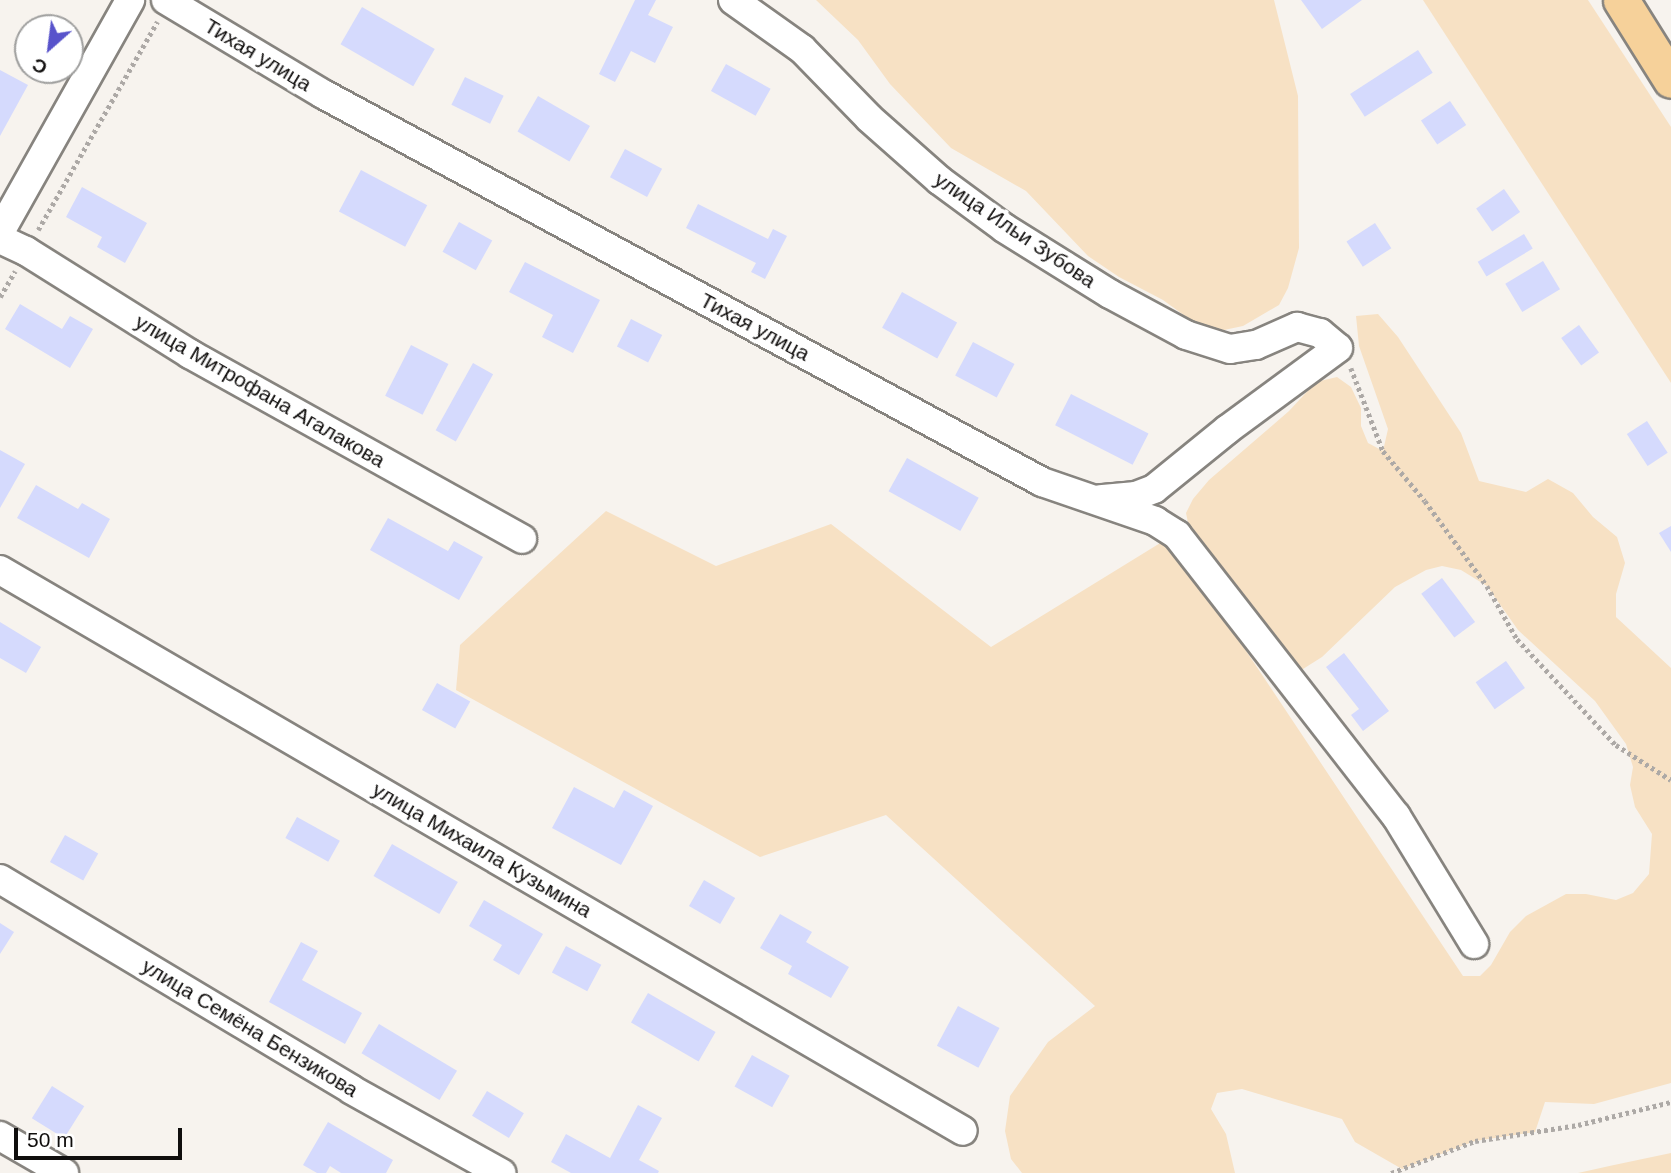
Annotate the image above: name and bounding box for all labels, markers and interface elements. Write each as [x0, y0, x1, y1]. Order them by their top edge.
street label: Тихая улица [200, 13, 316, 97]
north arrow [14, 14, 84, 84]
text: С [29, 54, 51, 79]
street label: улица Ильи Зубова [930, 167, 1100, 293]
street label: Тихая улица [696, 288, 814, 366]
street label: улица Митрофана Агалакова [131, 309, 389, 473]
street label: улица Михаила Кузьмина [368, 777, 596, 923]
street label: улица Семёна Бензикова [137, 953, 363, 1103]
scale bar [18, 1114, 186, 1158]
text: 50 m [27, 1128, 74, 1151]

